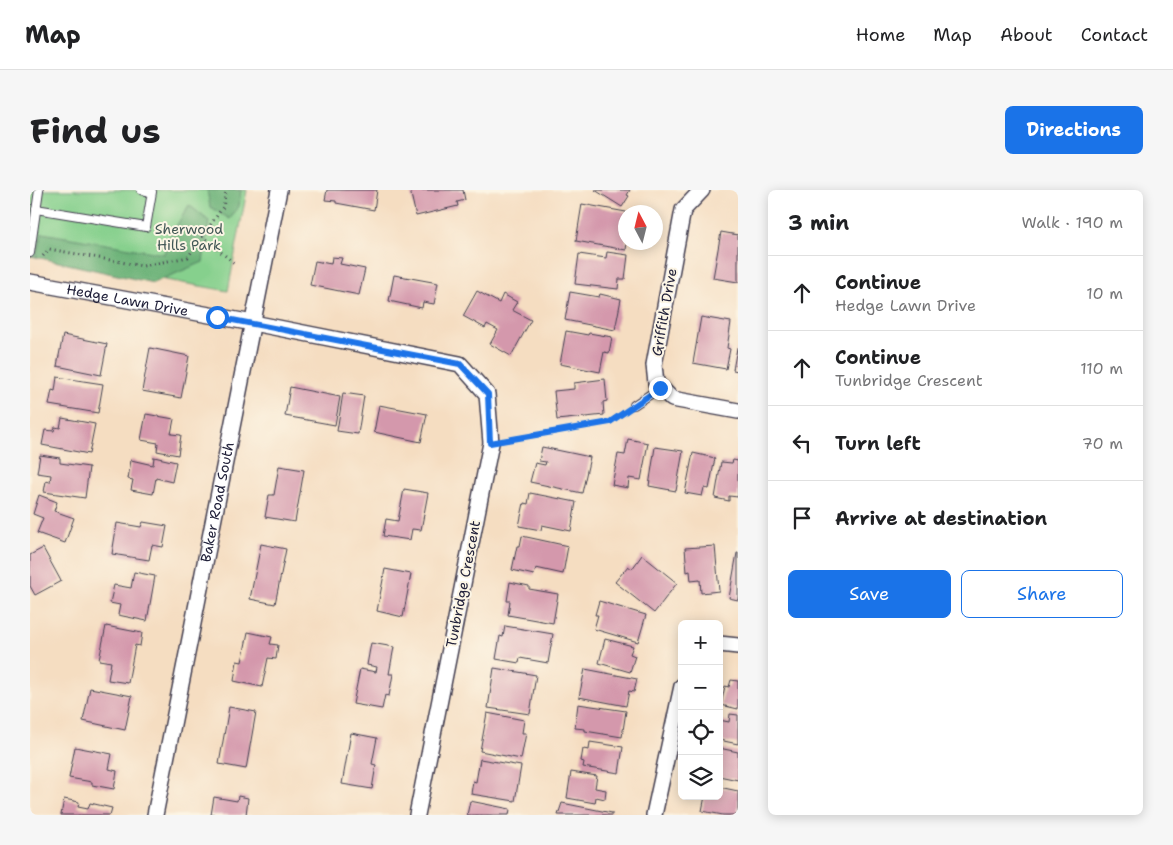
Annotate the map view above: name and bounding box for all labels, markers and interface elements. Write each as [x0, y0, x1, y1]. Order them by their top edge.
text: Map [25, 19, 81, 51]
text: Home [856, 23, 905, 47]
text: Map [933, 23, 972, 47]
text: About [1000, 23, 1053, 47]
text: Contact [1081, 23, 1148, 47]
button: Directions [1005, 106, 1143, 154]
text: Find us [30, 107, 161, 154]
north arrow [618, 205, 663, 250]
text: 3 min [788, 209, 849, 237]
text: Walk · 190 m [1021, 212, 1123, 233]
park label: Sherwood Hills Park [155, 220, 223, 254]
street label: Griffith Drive [647, 267, 681, 357]
text: Continue [835, 270, 921, 295]
icon: ahead [788, 279, 816, 307]
street label: Hedge Lawn Drive [65, 280, 190, 320]
text: 10 m [1086, 283, 1123, 304]
text: Hedge Lawn Drive [835, 295, 976, 316]
route start [206, 306, 229, 329]
text: Continue [835, 345, 921, 370]
icon: ahead [788, 354, 816, 382]
text: 110 m [1080, 358, 1123, 379]
text: Tunbridge Crescent [835, 370, 983, 391]
route end [649, 377, 672, 400]
icon: left [788, 429, 816, 457]
text: Turn left [835, 431, 921, 456]
text: 70 m [1082, 433, 1123, 454]
street label: Baker Road South [196, 440, 238, 564]
icon: arrive [788, 504, 816, 532]
text: Arrive at destination [835, 506, 1047, 531]
street label: Tunbridge Crescent [442, 519, 484, 649]
button: Save [788, 570, 951, 618]
button: Share [961, 570, 1123, 618]
map controls [678, 620, 723, 800]
button: + [678, 620, 723, 665]
button: − [678, 665, 723, 710]
button: locate [678, 710, 723, 755]
button: layers [678, 755, 723, 800]

